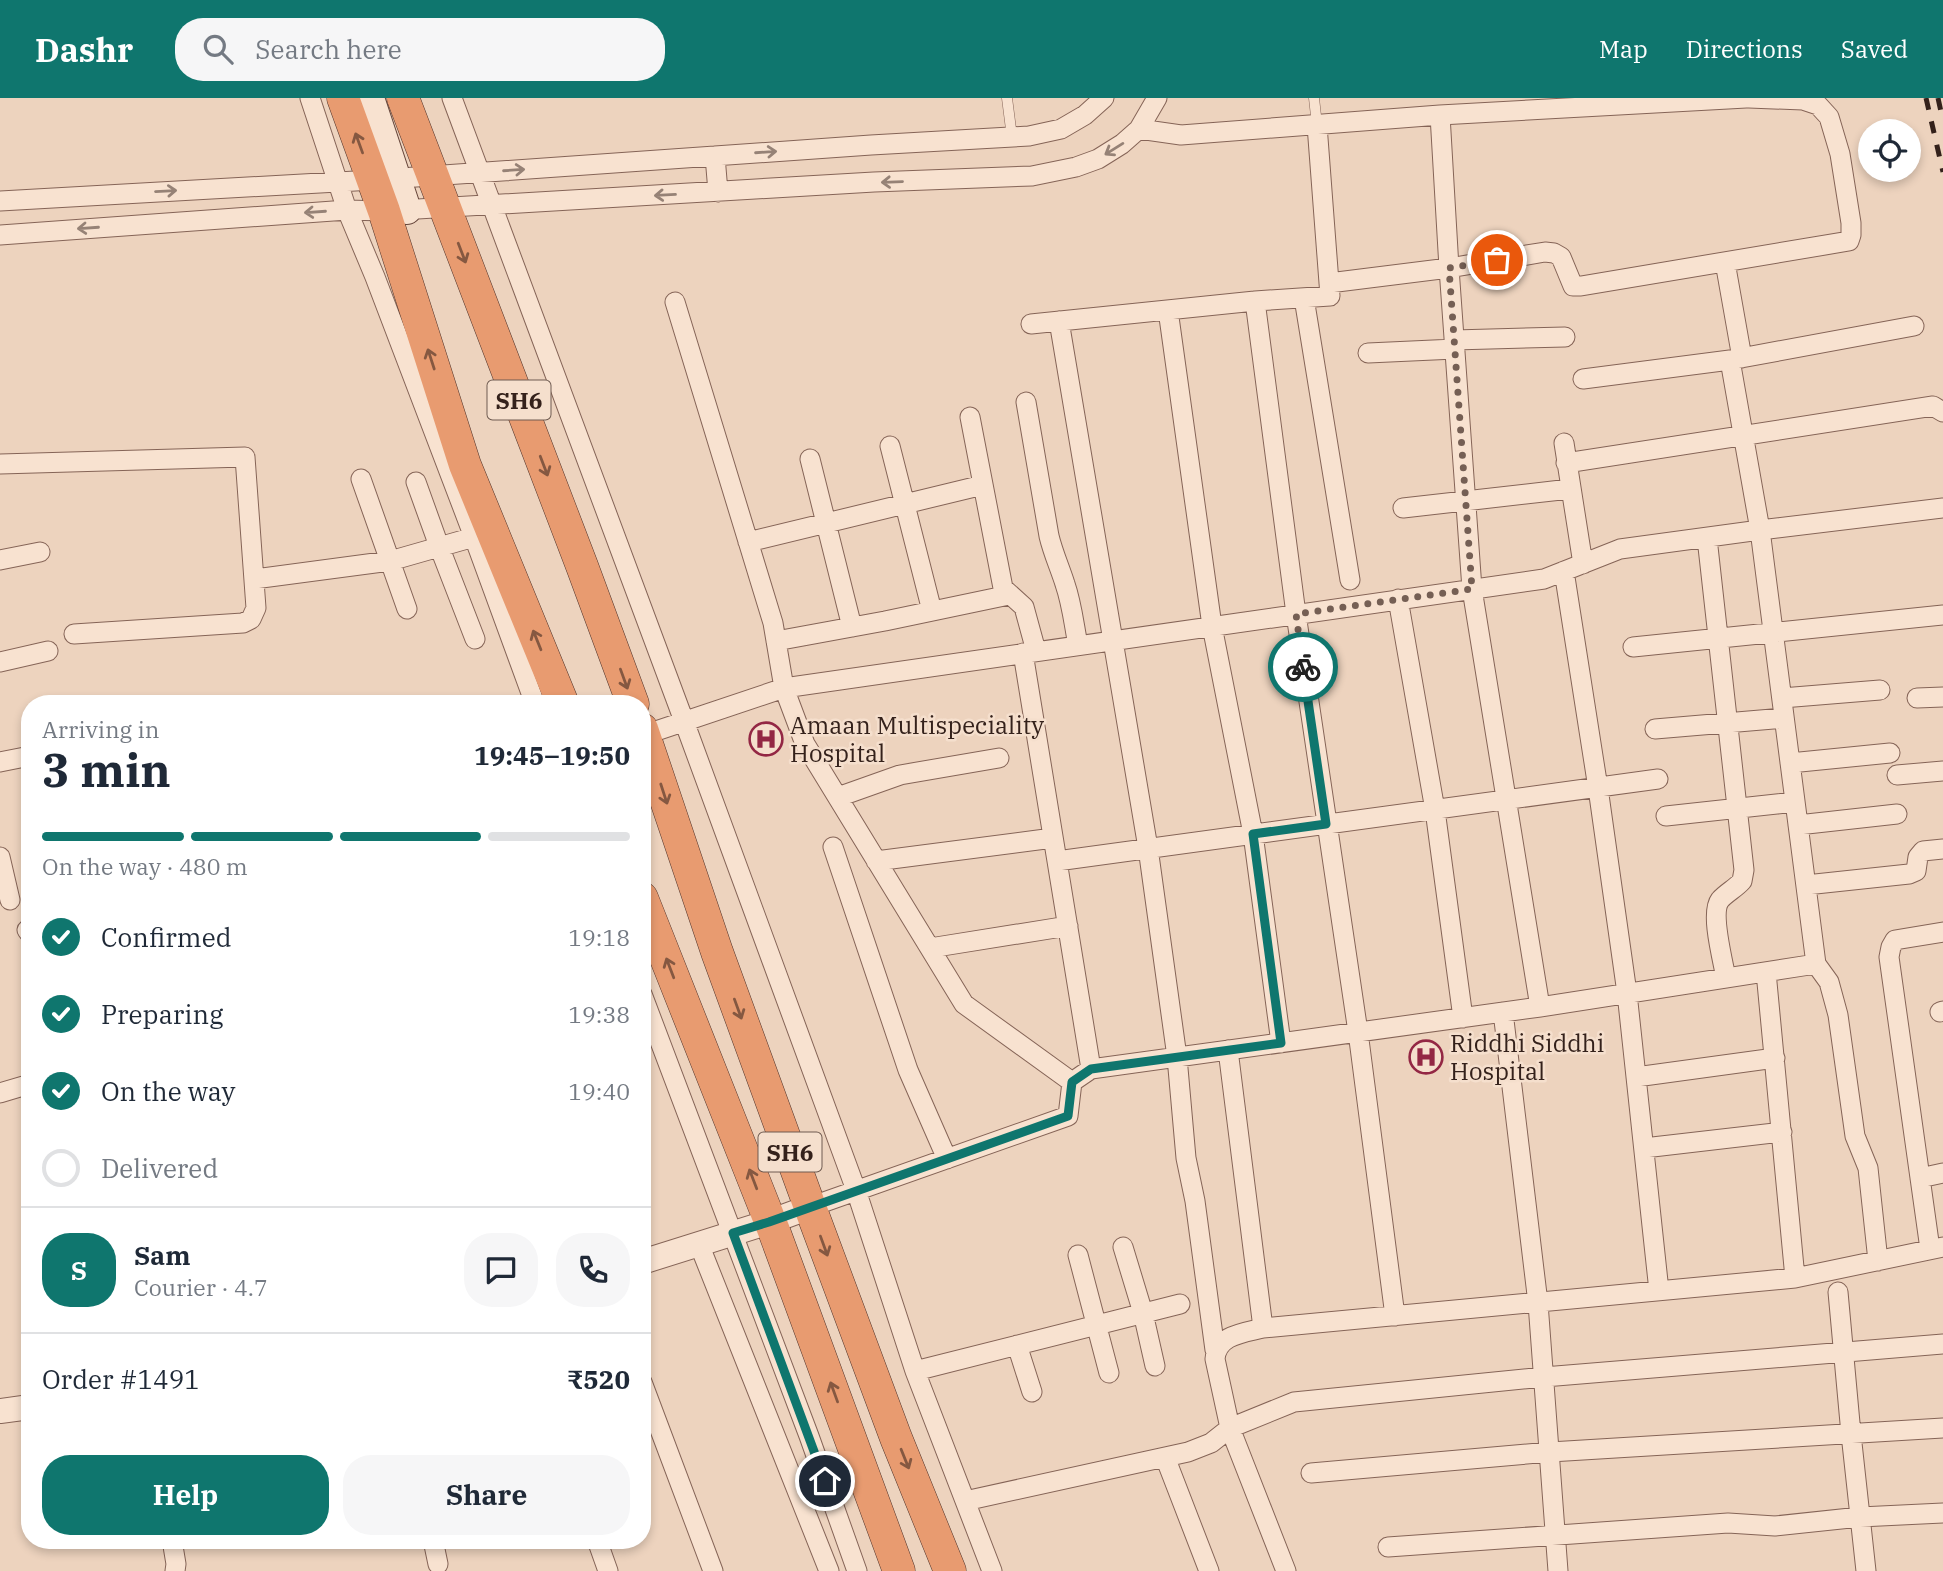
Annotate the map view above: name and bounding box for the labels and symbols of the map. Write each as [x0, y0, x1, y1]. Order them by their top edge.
one-way arrow [352, 133, 365, 155]
one-way arrow [1104, 143, 1124, 157]
one-way arrow [754, 145, 777, 158]
one-way arrow [503, 163, 525, 176]
one-way arrow [880, 175, 903, 188]
one-way arrow [154, 185, 177, 198]
one-way arrow [654, 189, 676, 202]
one-way arrow [305, 206, 327, 219]
one-way arrow [77, 222, 100, 235]
pin [1467, 230, 1527, 290]
one-way arrow [457, 242, 470, 264]
one-way arrow [424, 349, 436, 371]
road number: SH6 [488, 380, 550, 420]
one-way arrow [538, 454, 551, 476]
one-way arrow [530, 630, 543, 652]
courier [1268, 632, 1338, 702]
one-way arrow [618, 667, 631, 689]
place label: Amaan Multispeciality Hospital [790, 709, 1044, 769]
hospital icon: Amaan Multispeciality Hospital [747, 720, 785, 758]
one-way arrow [659, 782, 671, 804]
one-way arrow [662, 957, 675, 979]
one-way arrow [732, 998, 745, 1020]
place label: Riddhi Siddhi Hospital [1450, 1027, 1604, 1087]
hospital icon: Riddhi Siddhi Hospital [1407, 1038, 1445, 1076]
road number: SH6 [758, 1133, 822, 1172]
one-way arrow [745, 1169, 758, 1191]
one-way arrow [819, 1234, 832, 1256]
one-way arrow [826, 1381, 839, 1403]
one-way arrow [899, 1447, 912, 1469]
pin [795, 1451, 855, 1511]

